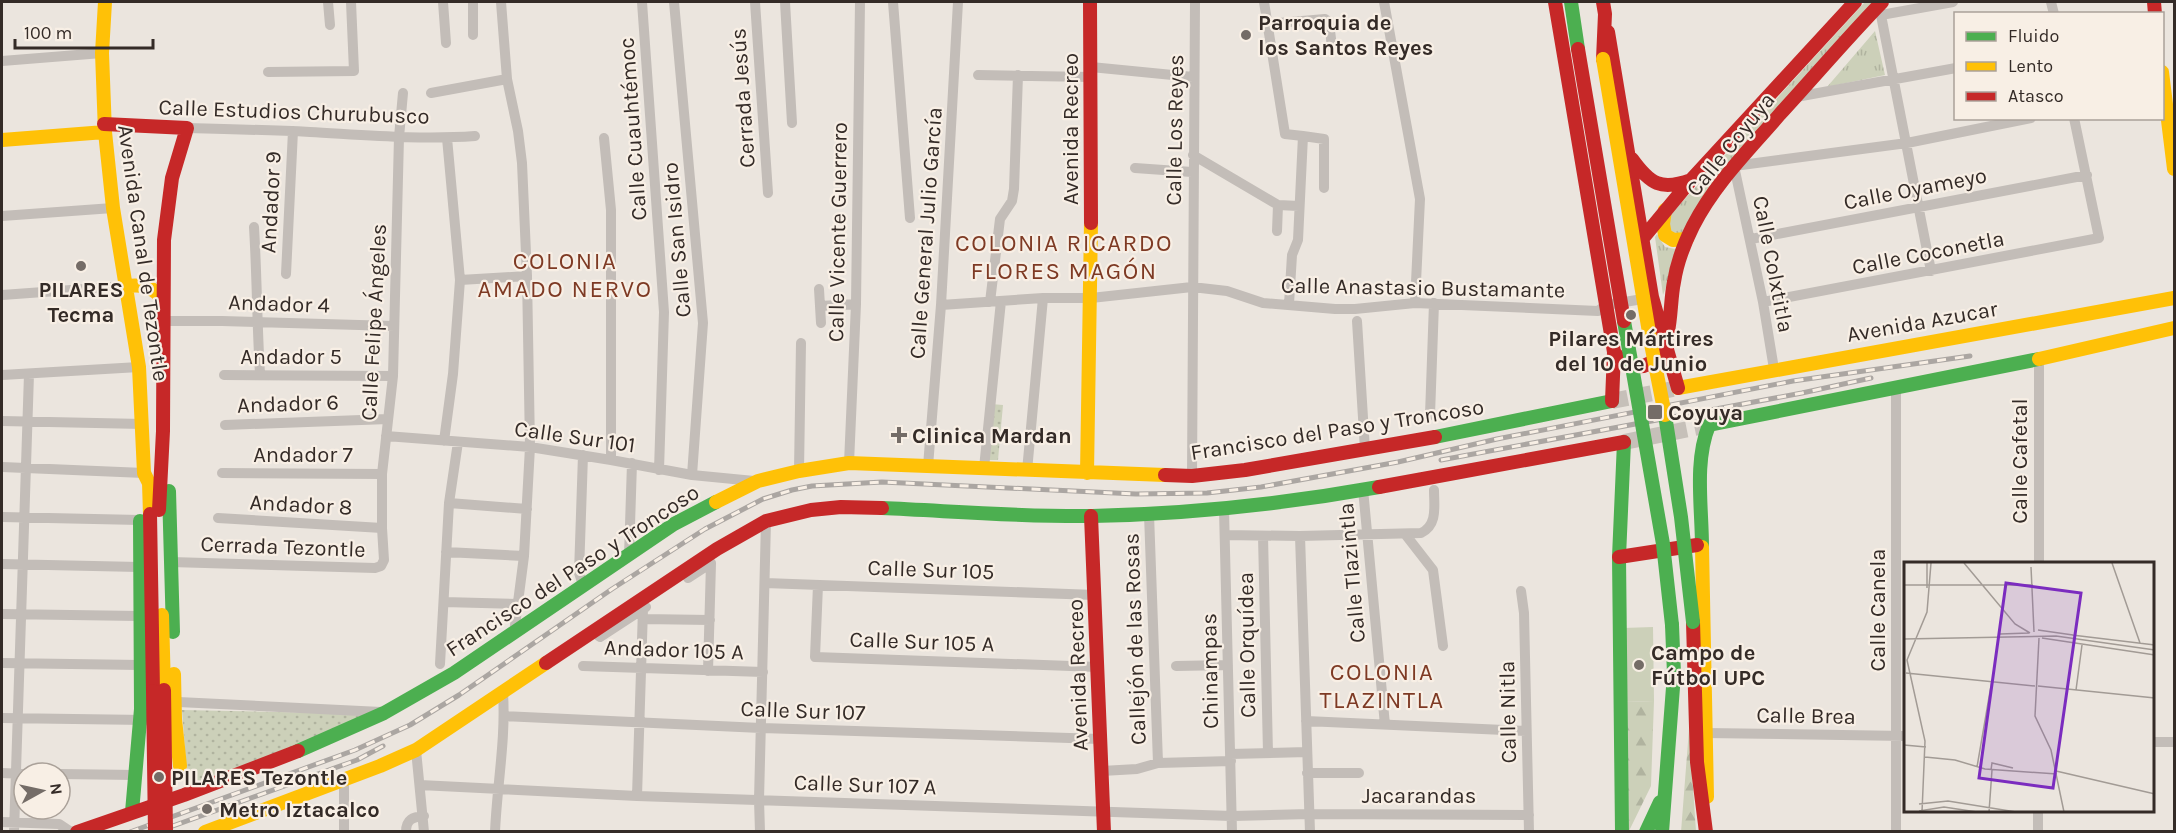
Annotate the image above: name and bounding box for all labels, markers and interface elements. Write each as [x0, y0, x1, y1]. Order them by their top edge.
place label: Parroquia de los Santos Reyes [1258, 10, 1433, 61]
scale bar [15, 12, 153, 50]
legend [1954, 12, 2164, 120]
text: 100 m [24, 22, 72, 44]
text: Fluido [2008, 25, 2059, 47]
street label: Cerrada Jesús [725, 27, 761, 169]
marker: Parroquia de los Santos Reyes [1239, 28, 1253, 42]
street label: Calle Cuauhtémoc [614, 37, 652, 221]
street label: Avenida Recreo [1058, 53, 1084, 205]
street label: Calle Los Reyes [1161, 54, 1189, 206]
text: Lento [2008, 55, 2053, 77]
text: Atasco [2008, 85, 2064, 107]
street label: Calle Coyuya [1681, 88, 1780, 202]
street label: Calle Estudios Churubusco [158, 94, 430, 130]
street label: Calle General Julio García [904, 106, 948, 360]
street label: Calle Vicente Guerrero [823, 122, 853, 342]
street label: Avenida Canal de Tezontle [112, 123, 174, 383]
street label: Andador 9 [255, 150, 287, 254]
street label: Calle San Isidro [657, 161, 697, 319]
street label: Calle Oyameyo [1841, 162, 1989, 216]
street label: Calle Colxtitla [1747, 194, 1799, 335]
street label: Calle Felipe Ángeles [355, 223, 392, 421]
street label: Calle Coconetla [1850, 225, 2006, 280]
district label: COLONIA RICARDO FLORES MAGÓN [955, 229, 1173, 285]
district label: COLONIA AMADO NERVO [478, 247, 652, 303]
marker: PILARES Tecma [74, 259, 88, 273]
street label: Calle Anastasio Bustamante [1281, 273, 1565, 303]
place label: PILARES Tecma [38, 277, 124, 328]
street label: Andador 4 [228, 289, 330, 319]
street label: Avenida Azucar [1845, 296, 2000, 348]
marker: Pilares Mártires del 10 de Junio [1624, 308, 1638, 322]
place label: Pilares Mártires del 10 de Junio [1548, 326, 1714, 377]
street label: Andador 5 [240, 344, 342, 370]
street label: Andador 6 [237, 389, 339, 419]
street label: Francisco del Paso y Troncoso [1189, 394, 1486, 466]
street label: Calle Cafetal [2007, 398, 2033, 524]
place label: Coyuya [1668, 400, 1743, 426]
marker: Coyuya [1646, 403, 1664, 421]
street label: Calle Sur 101 [513, 416, 637, 458]
place label: Clinica Mardan [912, 423, 1072, 449]
marker: Clinica Mardan [890, 426, 908, 444]
street label: Andador 7 [253, 442, 353, 468]
street label: Francisco del Paso y Troncoso [441, 479, 704, 663]
street label: Andador 8 [249, 489, 353, 521]
street label: Calle Tlazintla [1333, 502, 1371, 644]
street label: Cerrada Tezontle [200, 531, 366, 563]
street label: Callejón de las Rosas [1118, 533, 1152, 745]
street label: Calle Canela [1865, 549, 1891, 671]
street label: Calle Sur 105 [867, 555, 995, 585]
inset map [1904, 562, 2155, 812]
street label: Calle Orquídea [1233, 572, 1261, 718]
street label: Avenida Recreo [1062, 599, 1094, 751]
street label: Chinampas [1196, 613, 1224, 729]
street label: Calle Sur 105 A [849, 626, 995, 658]
street label: Andador 105 A [604, 635, 745, 665]
place label: Campo de Fútbol UPC [1651, 640, 1765, 691]
district label: COLONIA TLAZINTLA [1320, 658, 1444, 714]
marker: Campo de Fútbol UPC [1632, 658, 1646, 672]
street label: Calle Nitla [1494, 660, 1522, 763]
street label: Calle Sur 107 [740, 696, 866, 726]
street label: Calle Brea [1756, 702, 1856, 730]
north arrow [12, 761, 72, 821]
place label: PILARES Tezontle [171, 765, 347, 791]
marker: PILARES Tezontle [152, 770, 166, 784]
street label: Calle Sur 107 A [793, 770, 937, 800]
text: N [46, 782, 67, 796]
street label: Jacarandas [1362, 783, 1476, 809]
place label: Metro Iztacalco [219, 797, 380, 823]
marker: Metro Iztacalco [200, 802, 214, 816]

